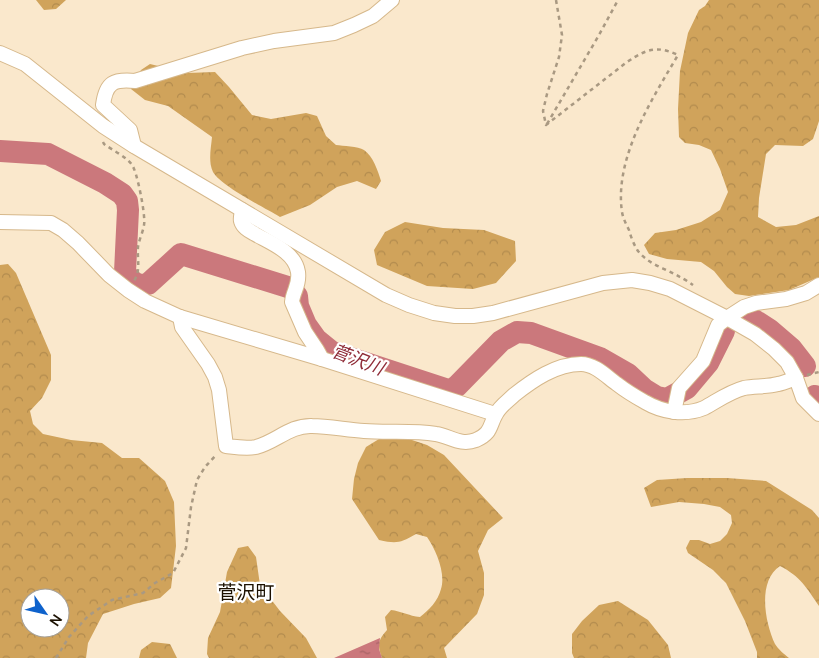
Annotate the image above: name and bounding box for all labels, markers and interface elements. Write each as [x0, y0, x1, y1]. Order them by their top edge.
water label: 菅沢川 [328, 338, 389, 381]
district label: 菅沢町 [217, 579, 275, 605]
north arrow [20, 588, 70, 638]
text: N [46, 611, 67, 630]

